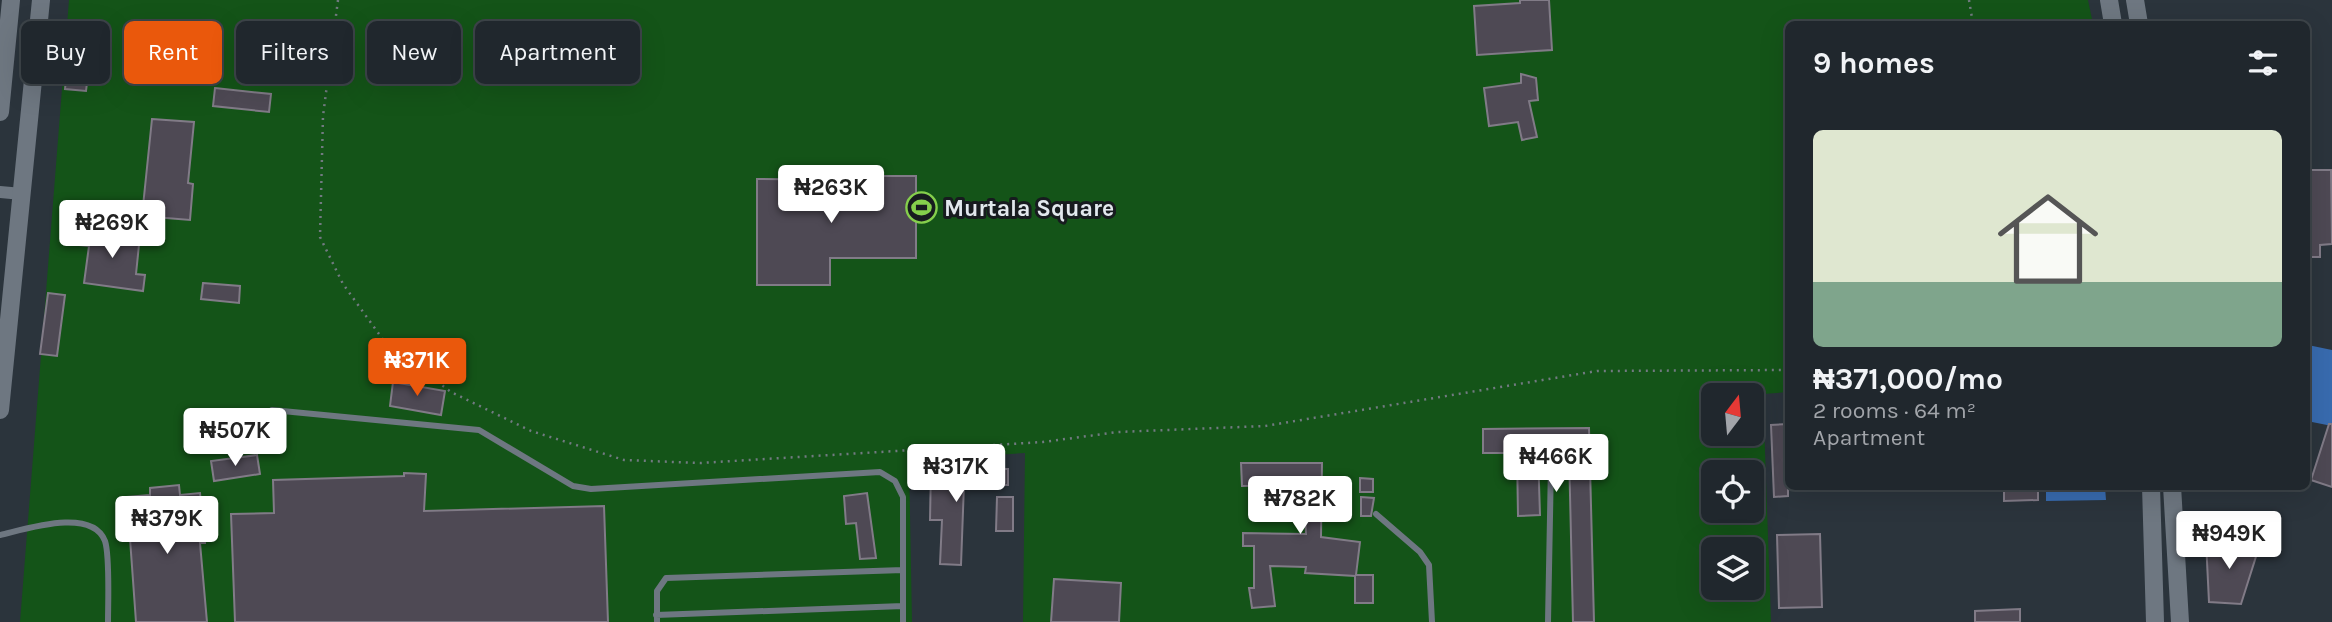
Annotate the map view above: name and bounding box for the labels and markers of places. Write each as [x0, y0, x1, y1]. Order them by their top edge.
pin: ₦263K [782, 166, 880, 225]
sports icon: Murtala Square [904, 191, 938, 225]
place label: Murtala Square [944, 195, 1114, 222]
pin: ₦269K [63, 201, 161, 260]
pin: ₦371K [368, 338, 466, 398]
pin: ₦507K [186, 408, 284, 468]
pin: ₦466K [1507, 434, 1605, 494]
pin: ₦317K [907, 444, 1005, 504]
pin: ₦782K [1251, 476, 1349, 536]
pin: ₦379K [118, 496, 216, 556]
pin: ₦949K [2180, 512, 2278, 571]

